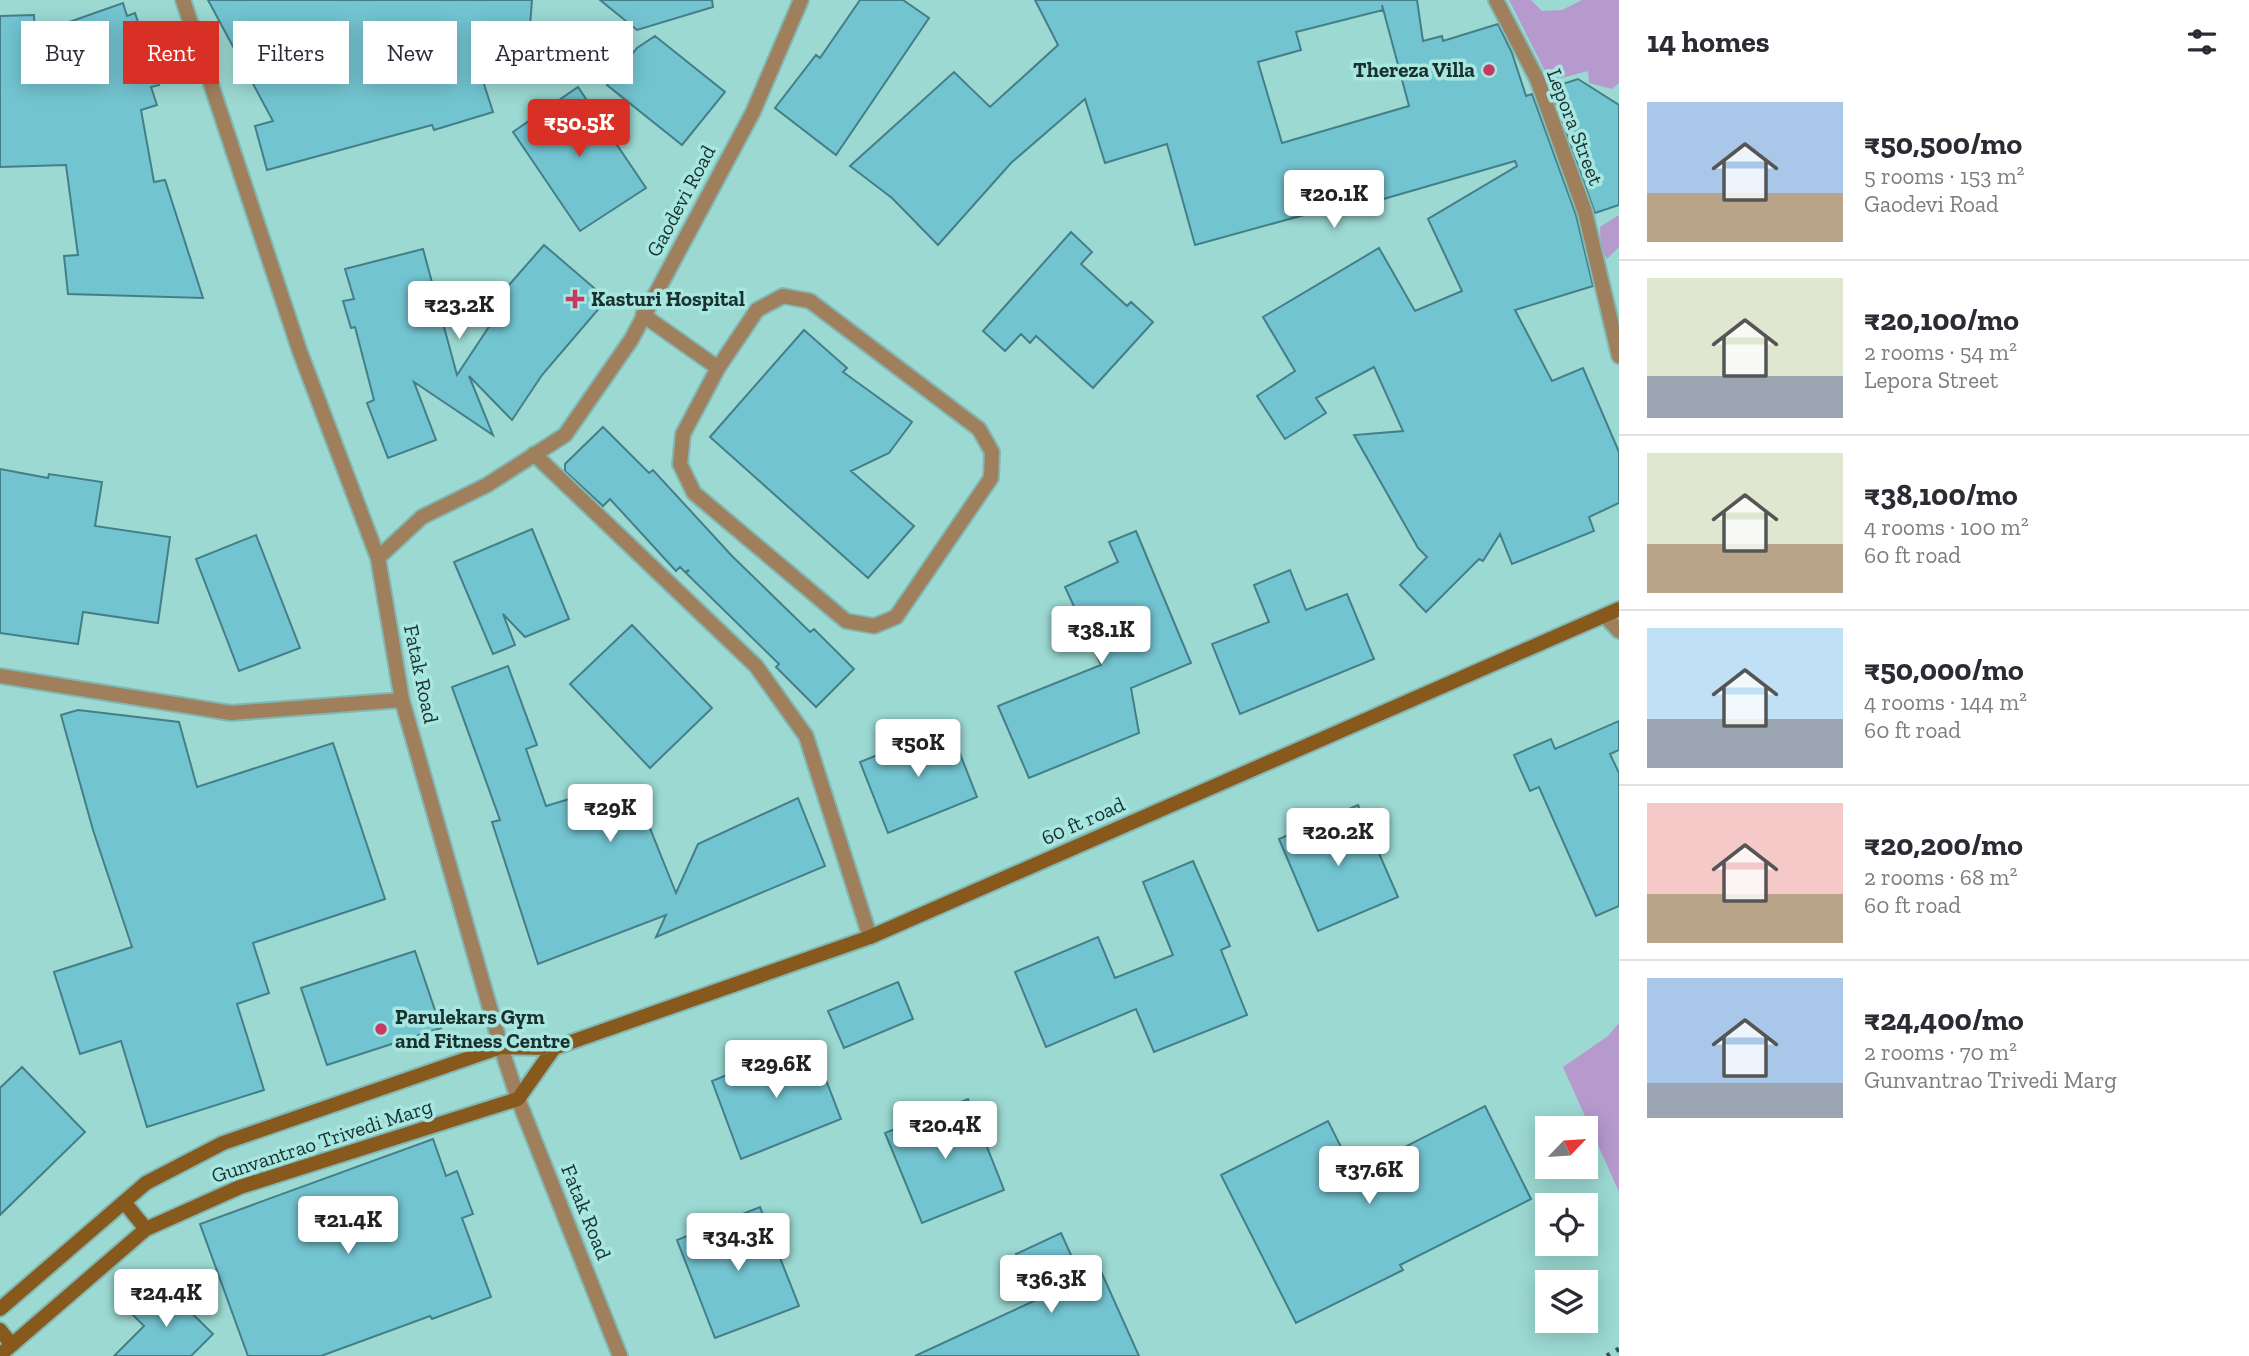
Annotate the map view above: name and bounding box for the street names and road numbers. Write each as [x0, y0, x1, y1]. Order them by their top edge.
street label: Lepora Street [1542, 65, 1609, 189]
street label: Gaodevi Road [641, 140, 721, 261]
street label: Fatak Road [399, 622, 444, 726]
street label: 60 ft road [1037, 791, 1129, 850]
street label: Gunvantrao Trivedi Marg [208, 1093, 436, 1188]
street label: Fatak Road [556, 1161, 617, 1263]

